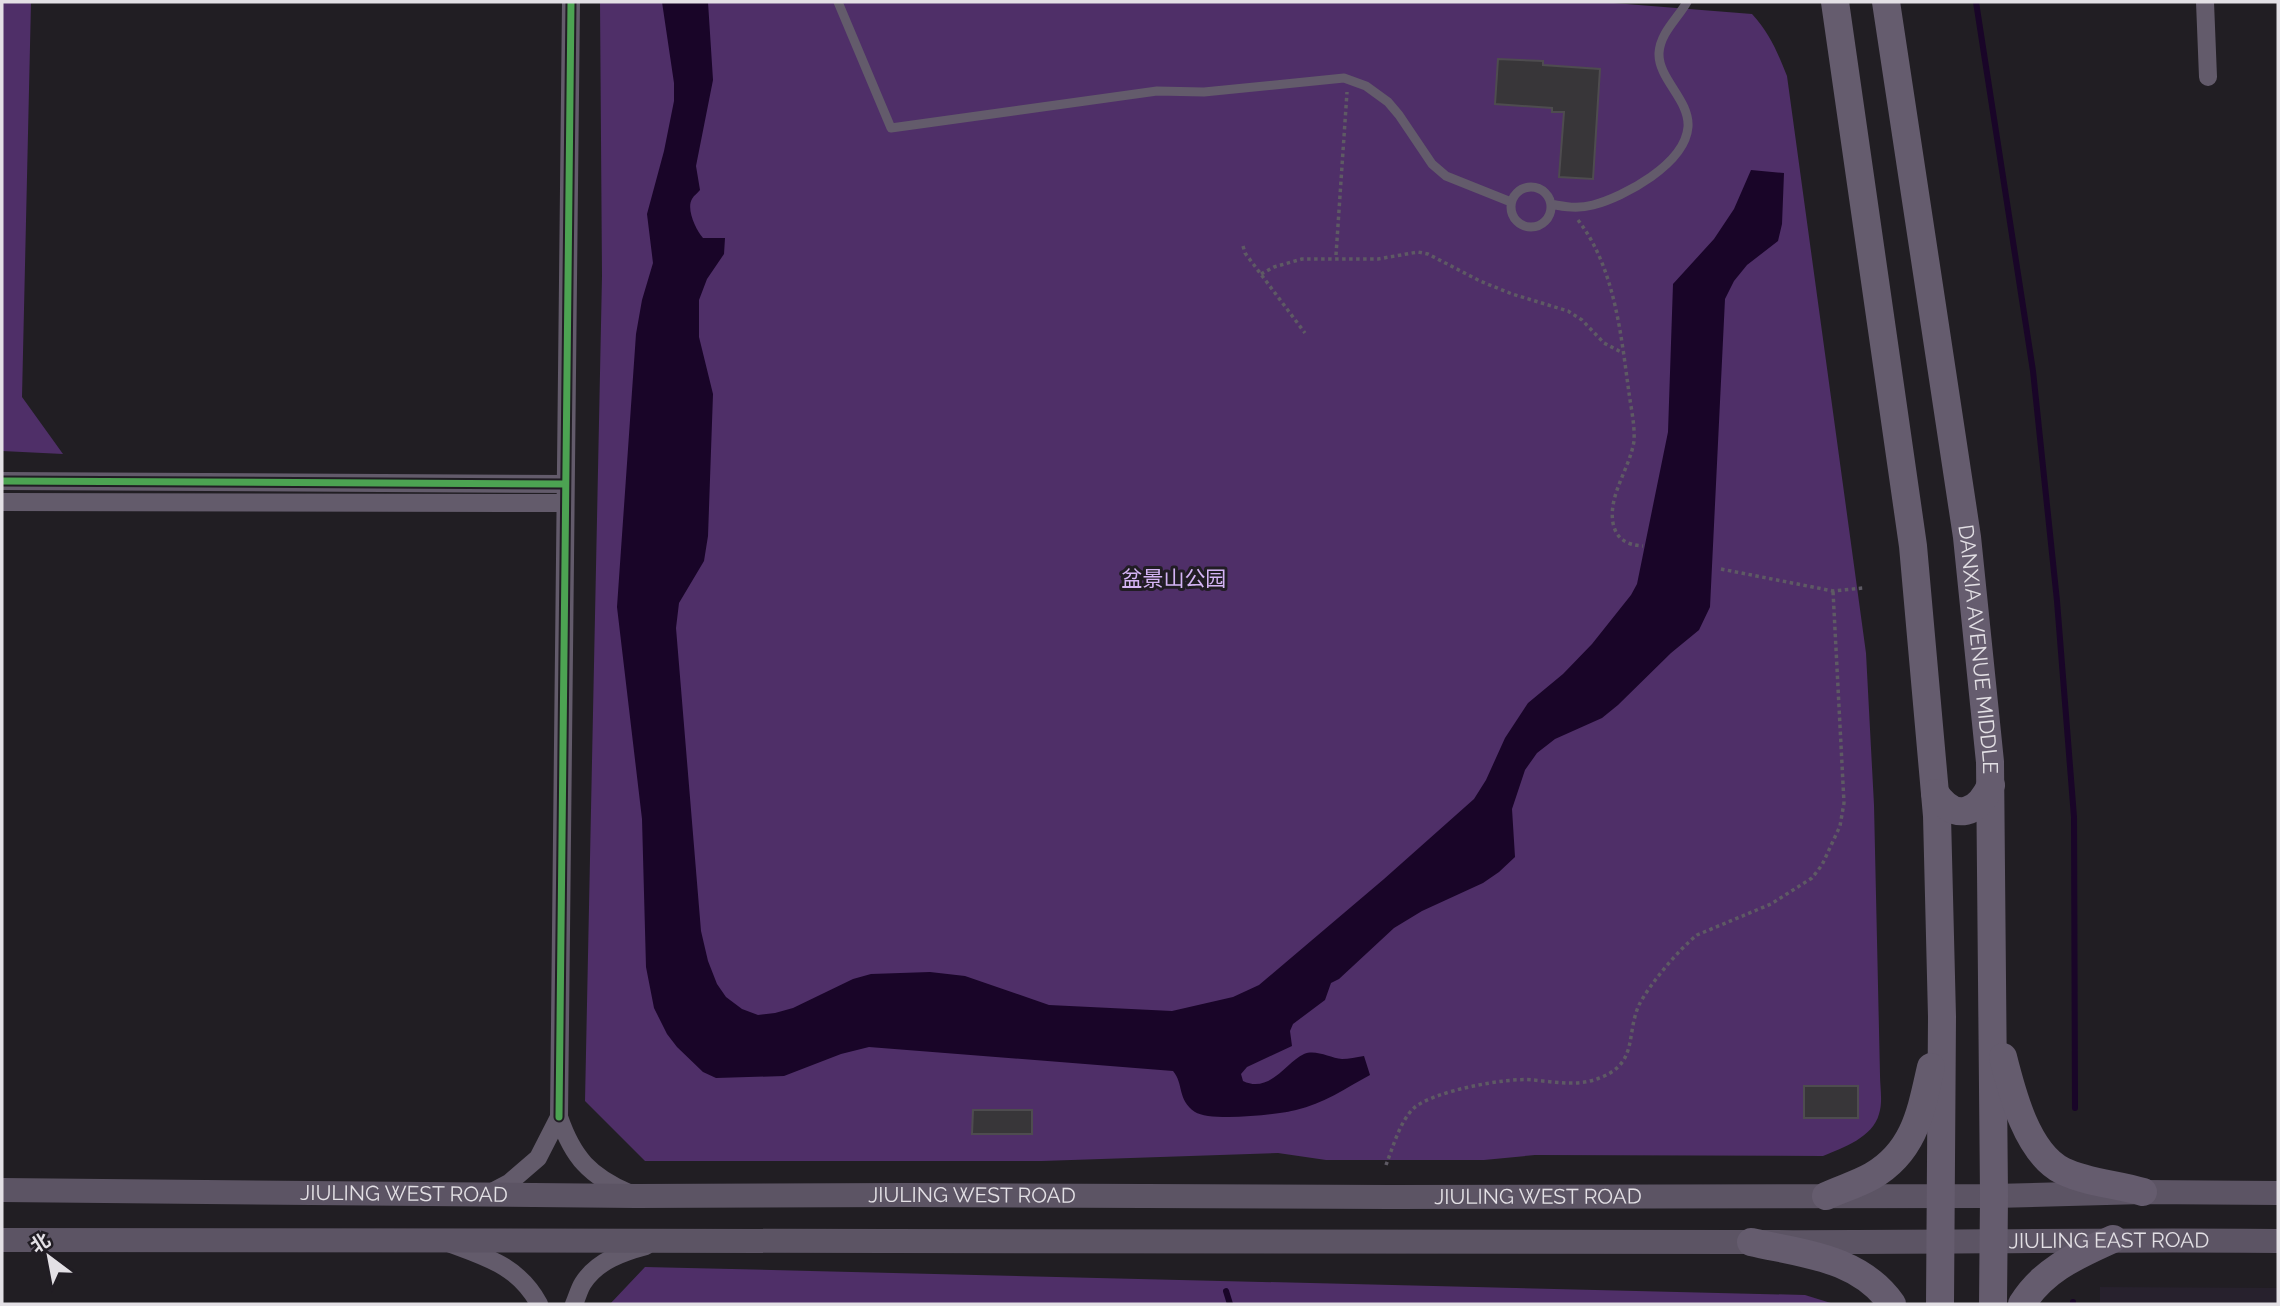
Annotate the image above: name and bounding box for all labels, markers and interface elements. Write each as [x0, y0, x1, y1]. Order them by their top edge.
street label: DANXIA AVENUE MIDDLE [1953, 523, 2003, 774]
park label: 盆景山公园 [1122, 566, 1227, 591]
street label: JIULING WEST ROAD [300, 1180, 508, 1207]
street label: JIULING WEST ROAD [868, 1182, 1076, 1208]
street label: JIULING WEST ROAD [1434, 1184, 1642, 1209]
north arrow [14, 1222, 84, 1292]
street label: JIULING EAST ROAD [2009, 1227, 2209, 1253]
text: 北 [26, 1228, 54, 1257]

